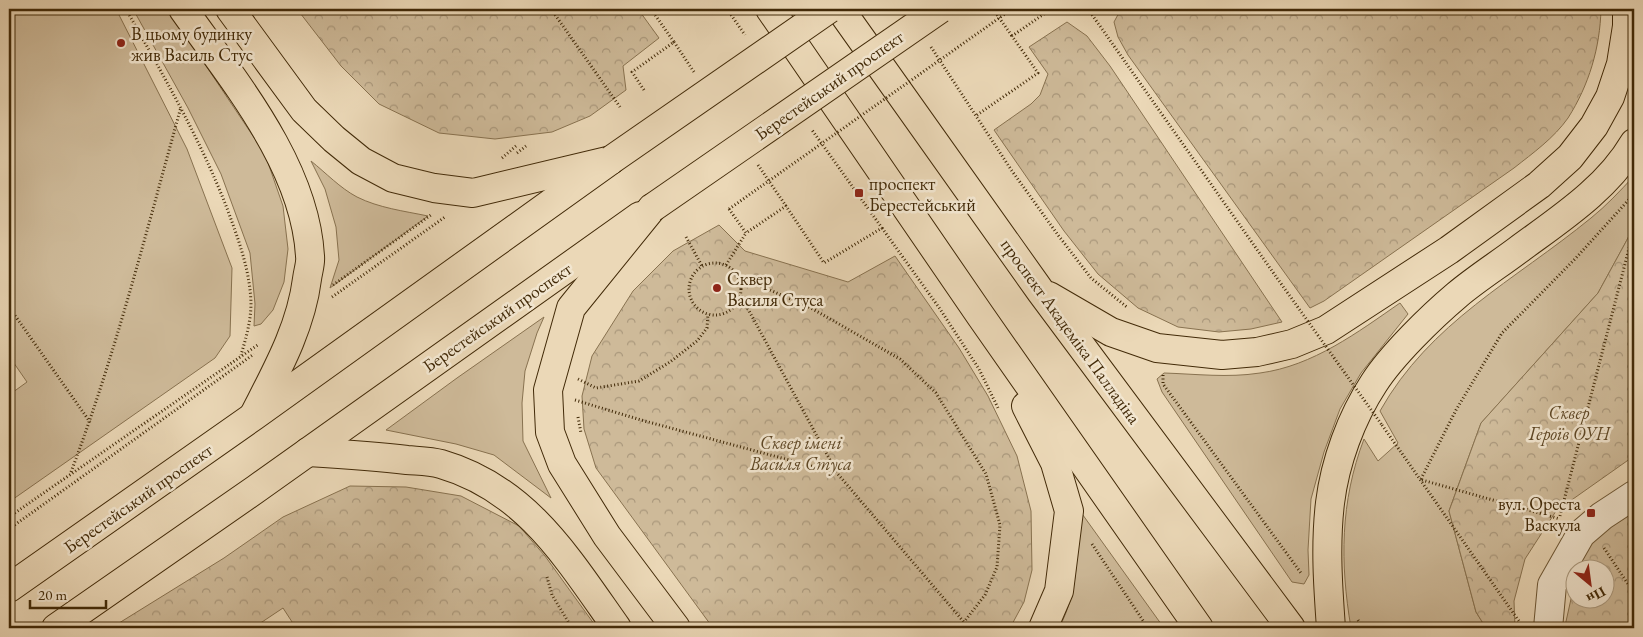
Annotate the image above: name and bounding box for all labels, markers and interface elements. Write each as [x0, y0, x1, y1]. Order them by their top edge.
place label: В цьому будинку жив Василь Стус [131, 22, 253, 66]
street label: Берестейський проспект [750, 25, 908, 145]
marker: В цьому будинку жив Василь Стус [115, 37, 127, 49]
place label: проспект Берестейський [869, 172, 976, 216]
marker: проспект Берестейський [853, 187, 865, 199]
street label: проспект Академіка Палладіна [996, 234, 1147, 429]
street label: Берестейський проспект [418, 257, 576, 377]
place label: Сквер Василя Стуса [727, 267, 824, 311]
marker: Сквер Василя Стуса [711, 282, 723, 294]
park label: Сквер Героїв ОУН [1528, 401, 1612, 446]
park label: Сквер імені Василя Стуса [749, 431, 852, 476]
street label: Берестейський проспект [59, 438, 217, 558]
place label: вул. Ореста Васкула [1498, 492, 1582, 536]
marker: вул. Ореста Васкула [1585, 507, 1597, 519]
north arrow [1566, 560, 1616, 610]
scale bar [30, 577, 106, 609]
text: Пн [1584, 583, 1609, 608]
text: 20 m [38, 585, 67, 604]

